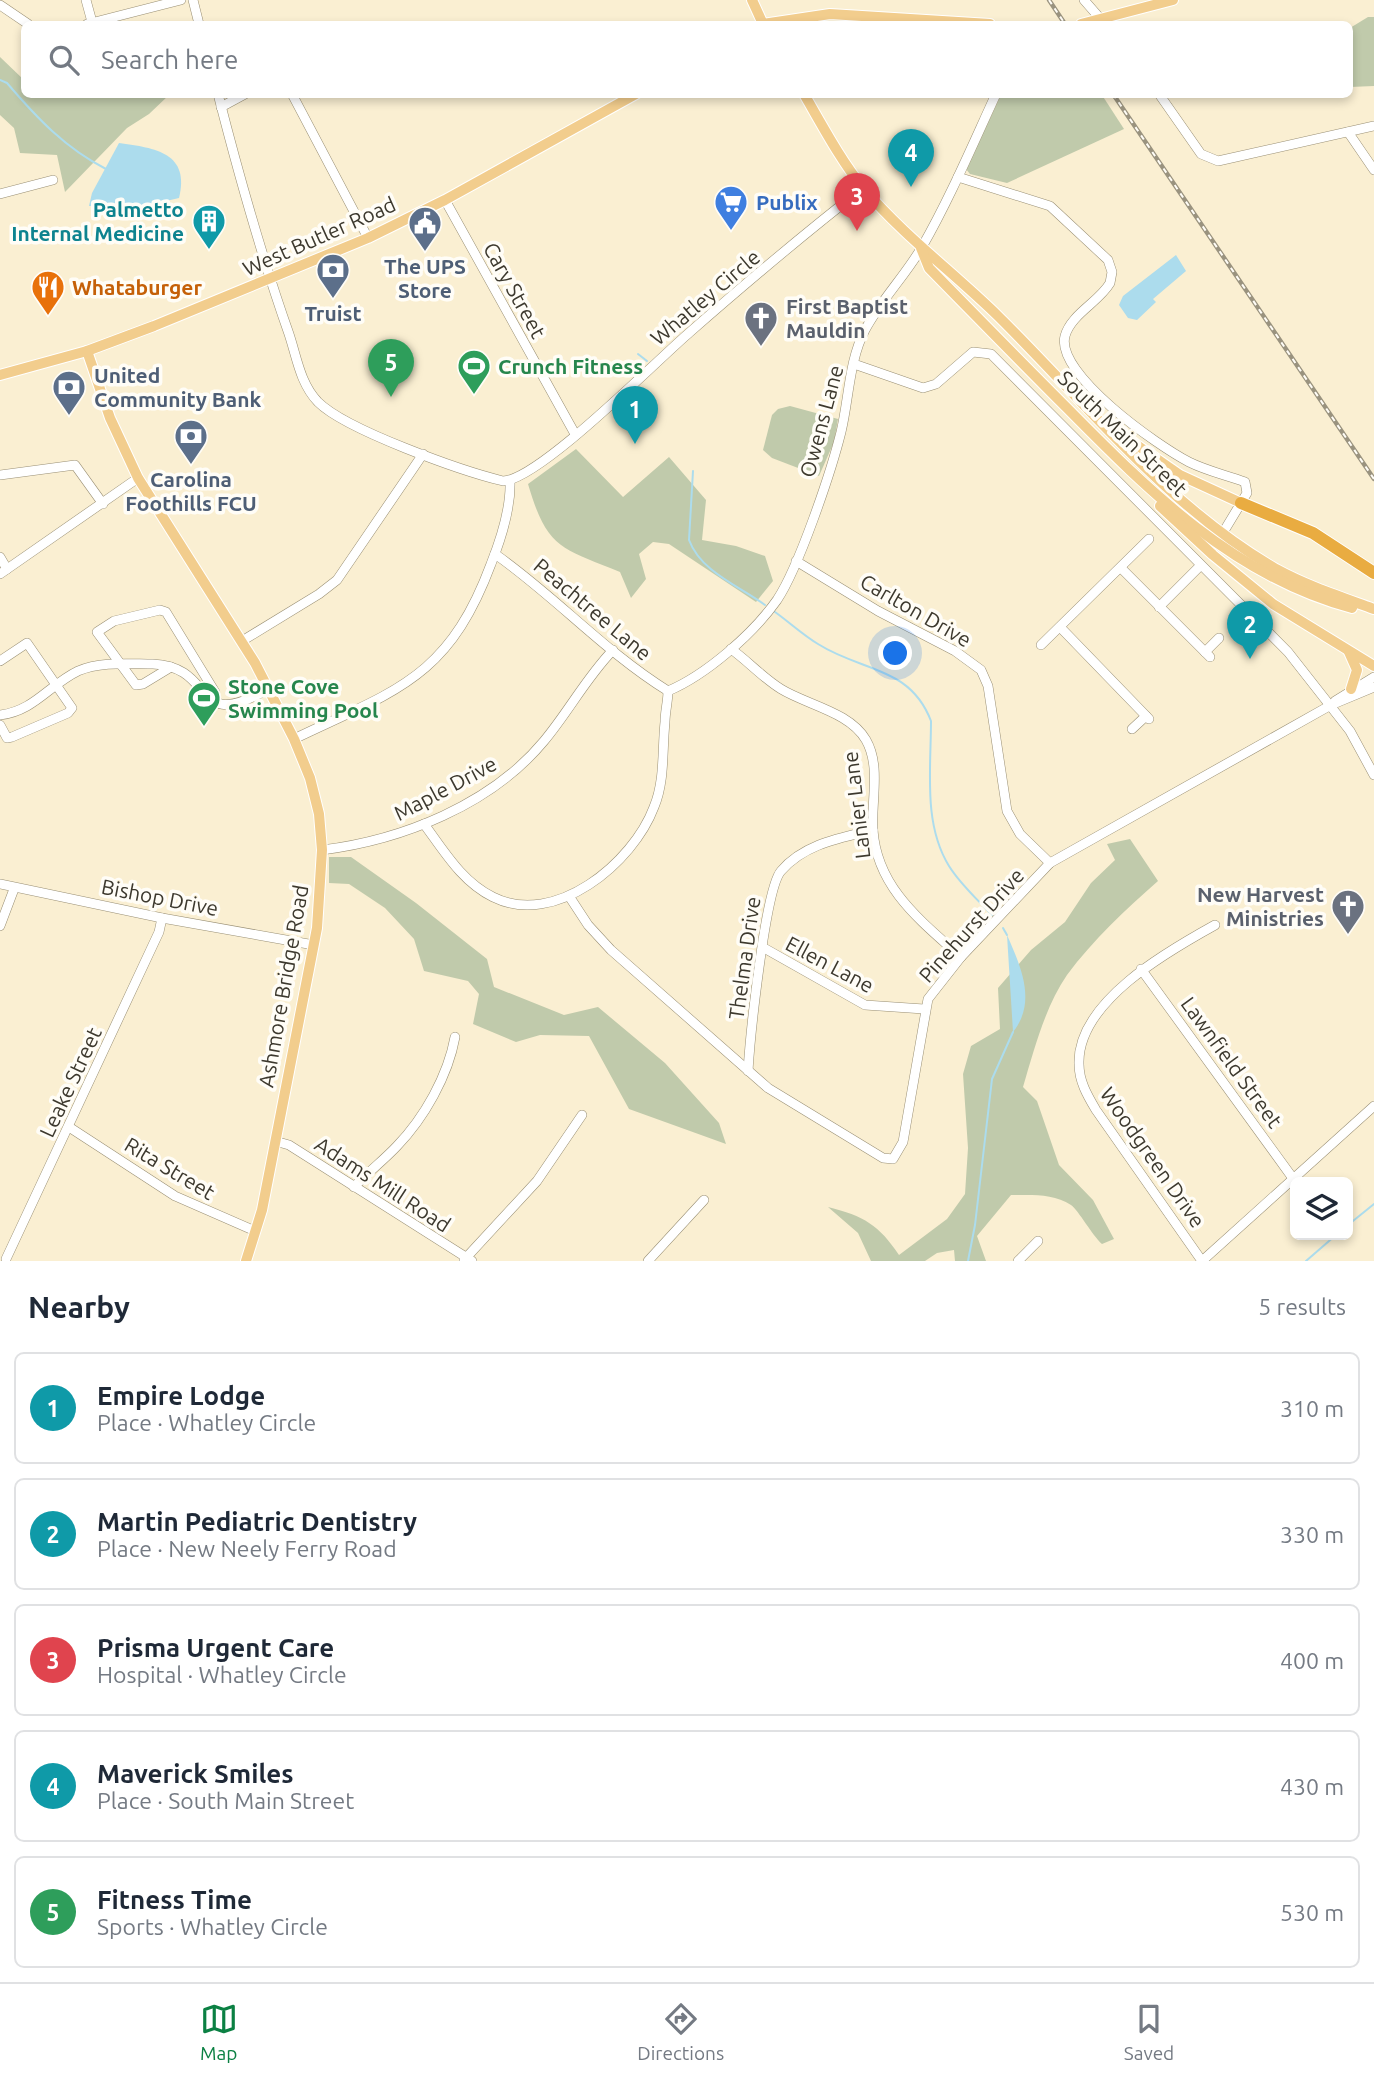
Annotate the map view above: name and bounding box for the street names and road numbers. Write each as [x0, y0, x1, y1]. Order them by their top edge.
street label: West Butler Road [239, 192, 399, 280]
street label: Cary Street [479, 238, 551, 342]
street label: Whatley Circle [645, 244, 765, 350]
street label: Owens Lane [795, 362, 847, 480]
street label: South Main Street [1054, 365, 1192, 501]
street label: Peachtree Lane [530, 553, 656, 665]
street label: Carlton Drive [856, 569, 976, 651]
street label: Lanier Lane [838, 750, 874, 860]
street label: Maple Drive [390, 751, 500, 825]
street label: Pinehurst Drive [914, 863, 1028, 987]
street label: Bishop Drive [100, 874, 220, 920]
street label: Ashmore Bridge Road [253, 883, 313, 1089]
street label: Thelma Drive [723, 895, 765, 1021]
street label: Ellen Lane [782, 931, 878, 997]
street label: Lawnfield Street [1177, 992, 1287, 1132]
street label: Leake Street [34, 1023, 106, 1141]
street label: Woodgreen Drive [1096, 1082, 1210, 1232]
street label: Adams Mill Road [311, 1131, 455, 1237]
street label: Rita Street [121, 1132, 219, 1204]

